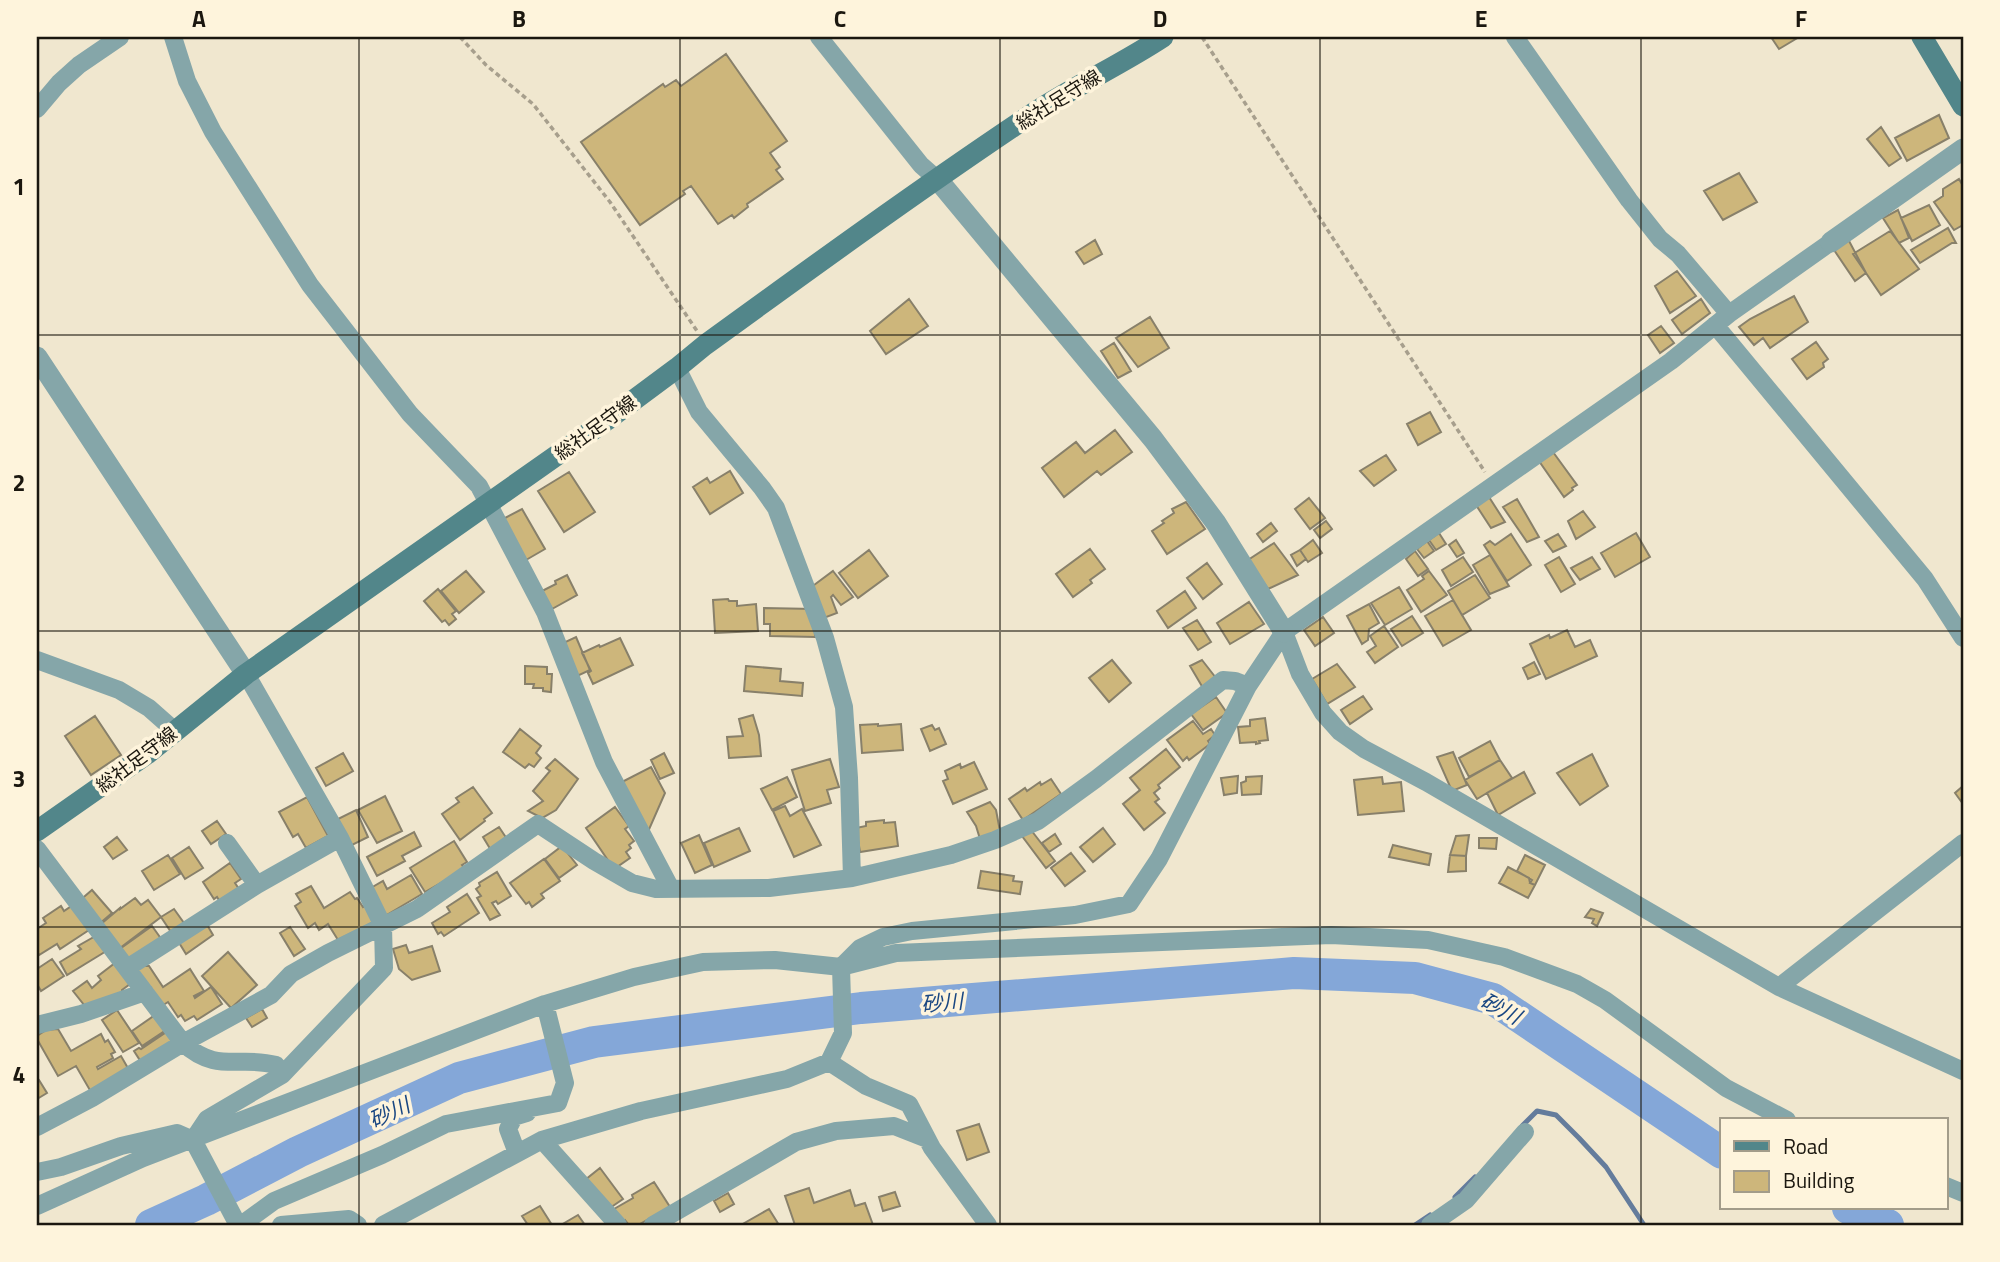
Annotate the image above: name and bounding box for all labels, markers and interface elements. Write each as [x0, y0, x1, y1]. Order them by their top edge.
text: A [192, 1, 206, 36]
text: B [512, 1, 526, 36]
text: C [834, 1, 846, 36]
text: D [1153, 1, 1167, 36]
text: E [1475, 1, 1487, 36]
text: F [1795, 1, 1807, 36]
street label: 総社足守線 [1010, 62, 1106, 136]
text: 1 [13, 169, 25, 204]
street label: 総社足守線 [548, 387, 642, 467]
text: 2 [13, 465, 25, 500]
street label: 総社足守線 [89, 719, 183, 799]
text: 3 [13, 761, 25, 796]
water label: 砂川 [920, 984, 966, 1020]
water label: 砂川 [1475, 984, 1529, 1033]
text: 4 [13, 1057, 25, 1092]
water label: 砂川 [363, 1088, 417, 1135]
legend [1720, 1118, 1948, 1210]
text: Road [1783, 1130, 1828, 1162]
text: Building [1783, 1164, 1855, 1196]

